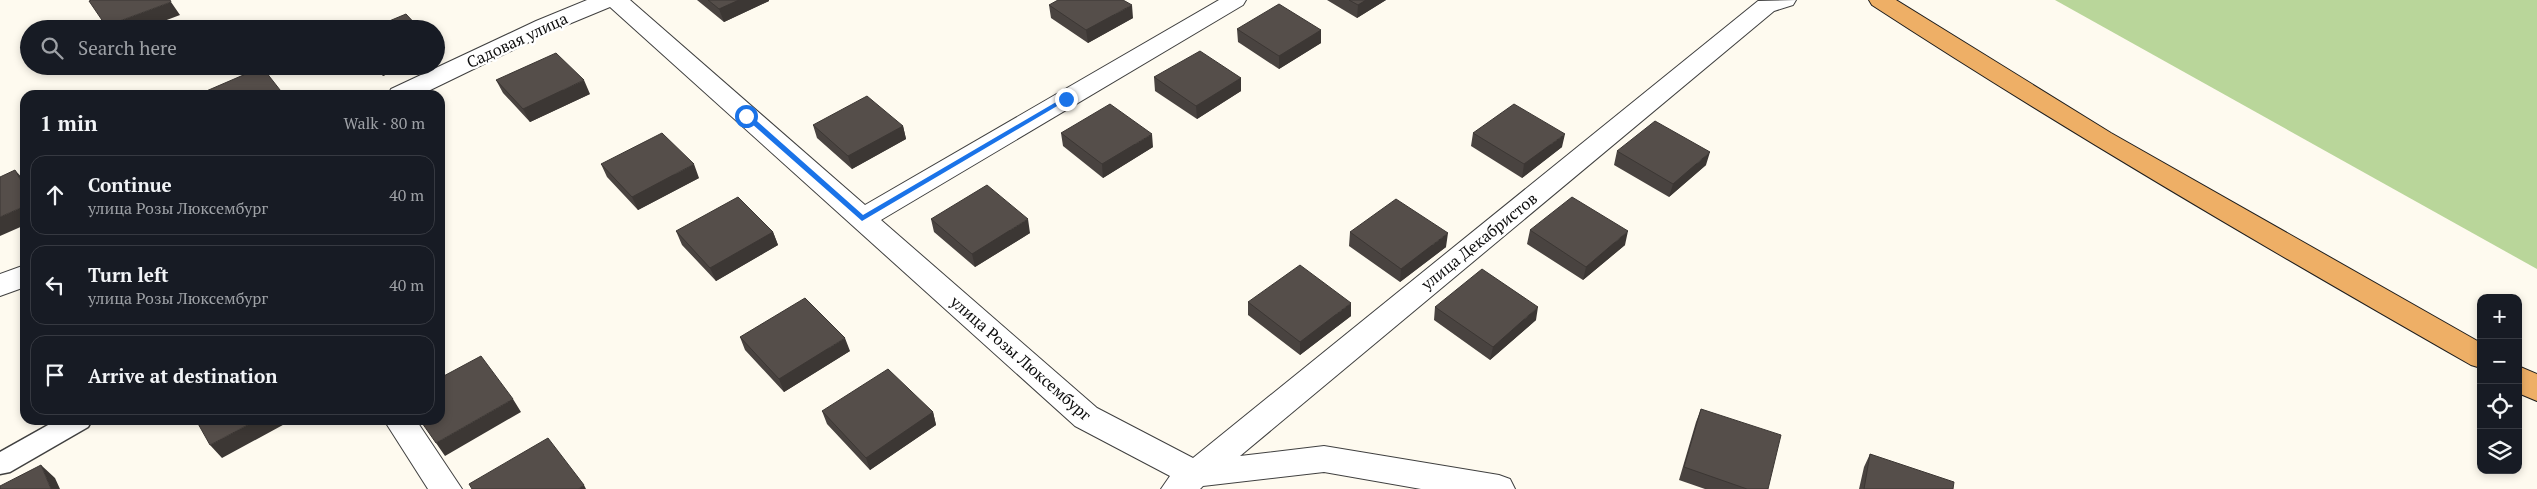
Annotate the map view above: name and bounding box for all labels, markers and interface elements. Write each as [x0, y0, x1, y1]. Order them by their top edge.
street label: Садовая улица [463, 7, 571, 73]
search box [20, 20, 445, 75]
icon: search [38, 34, 66, 62]
text: Search here [78, 35, 177, 60]
route end [1055, 88, 1078, 111]
route start [735, 105, 758, 128]
text: 1 min [40, 109, 97, 137]
text: Walk · 80 m [344, 112, 425, 134]
text: Continue [88, 172, 172, 197]
icon: ahead [41, 181, 69, 209]
text: 40 m [389, 184, 424, 206]
street label: улица Декабристов [1416, 187, 1542, 295]
text: улица Розы Люксембург [88, 197, 268, 219]
text: Turn left [88, 262, 169, 287]
icon: left [41, 271, 69, 299]
text: 40 m [389, 274, 424, 296]
text: улица Розы Люксембург [88, 287, 268, 309]
street label: улица Розы Люксембург [945, 290, 1096, 425]
map controls [2477, 294, 2522, 474]
button: + [2477, 294, 2522, 339]
button: − [2477, 339, 2522, 384]
icon: arrive [41, 361, 69, 389]
text: Arrive at destination [88, 363, 277, 388]
button: locate [2477, 384, 2522, 429]
button: layers [2477, 429, 2522, 474]

